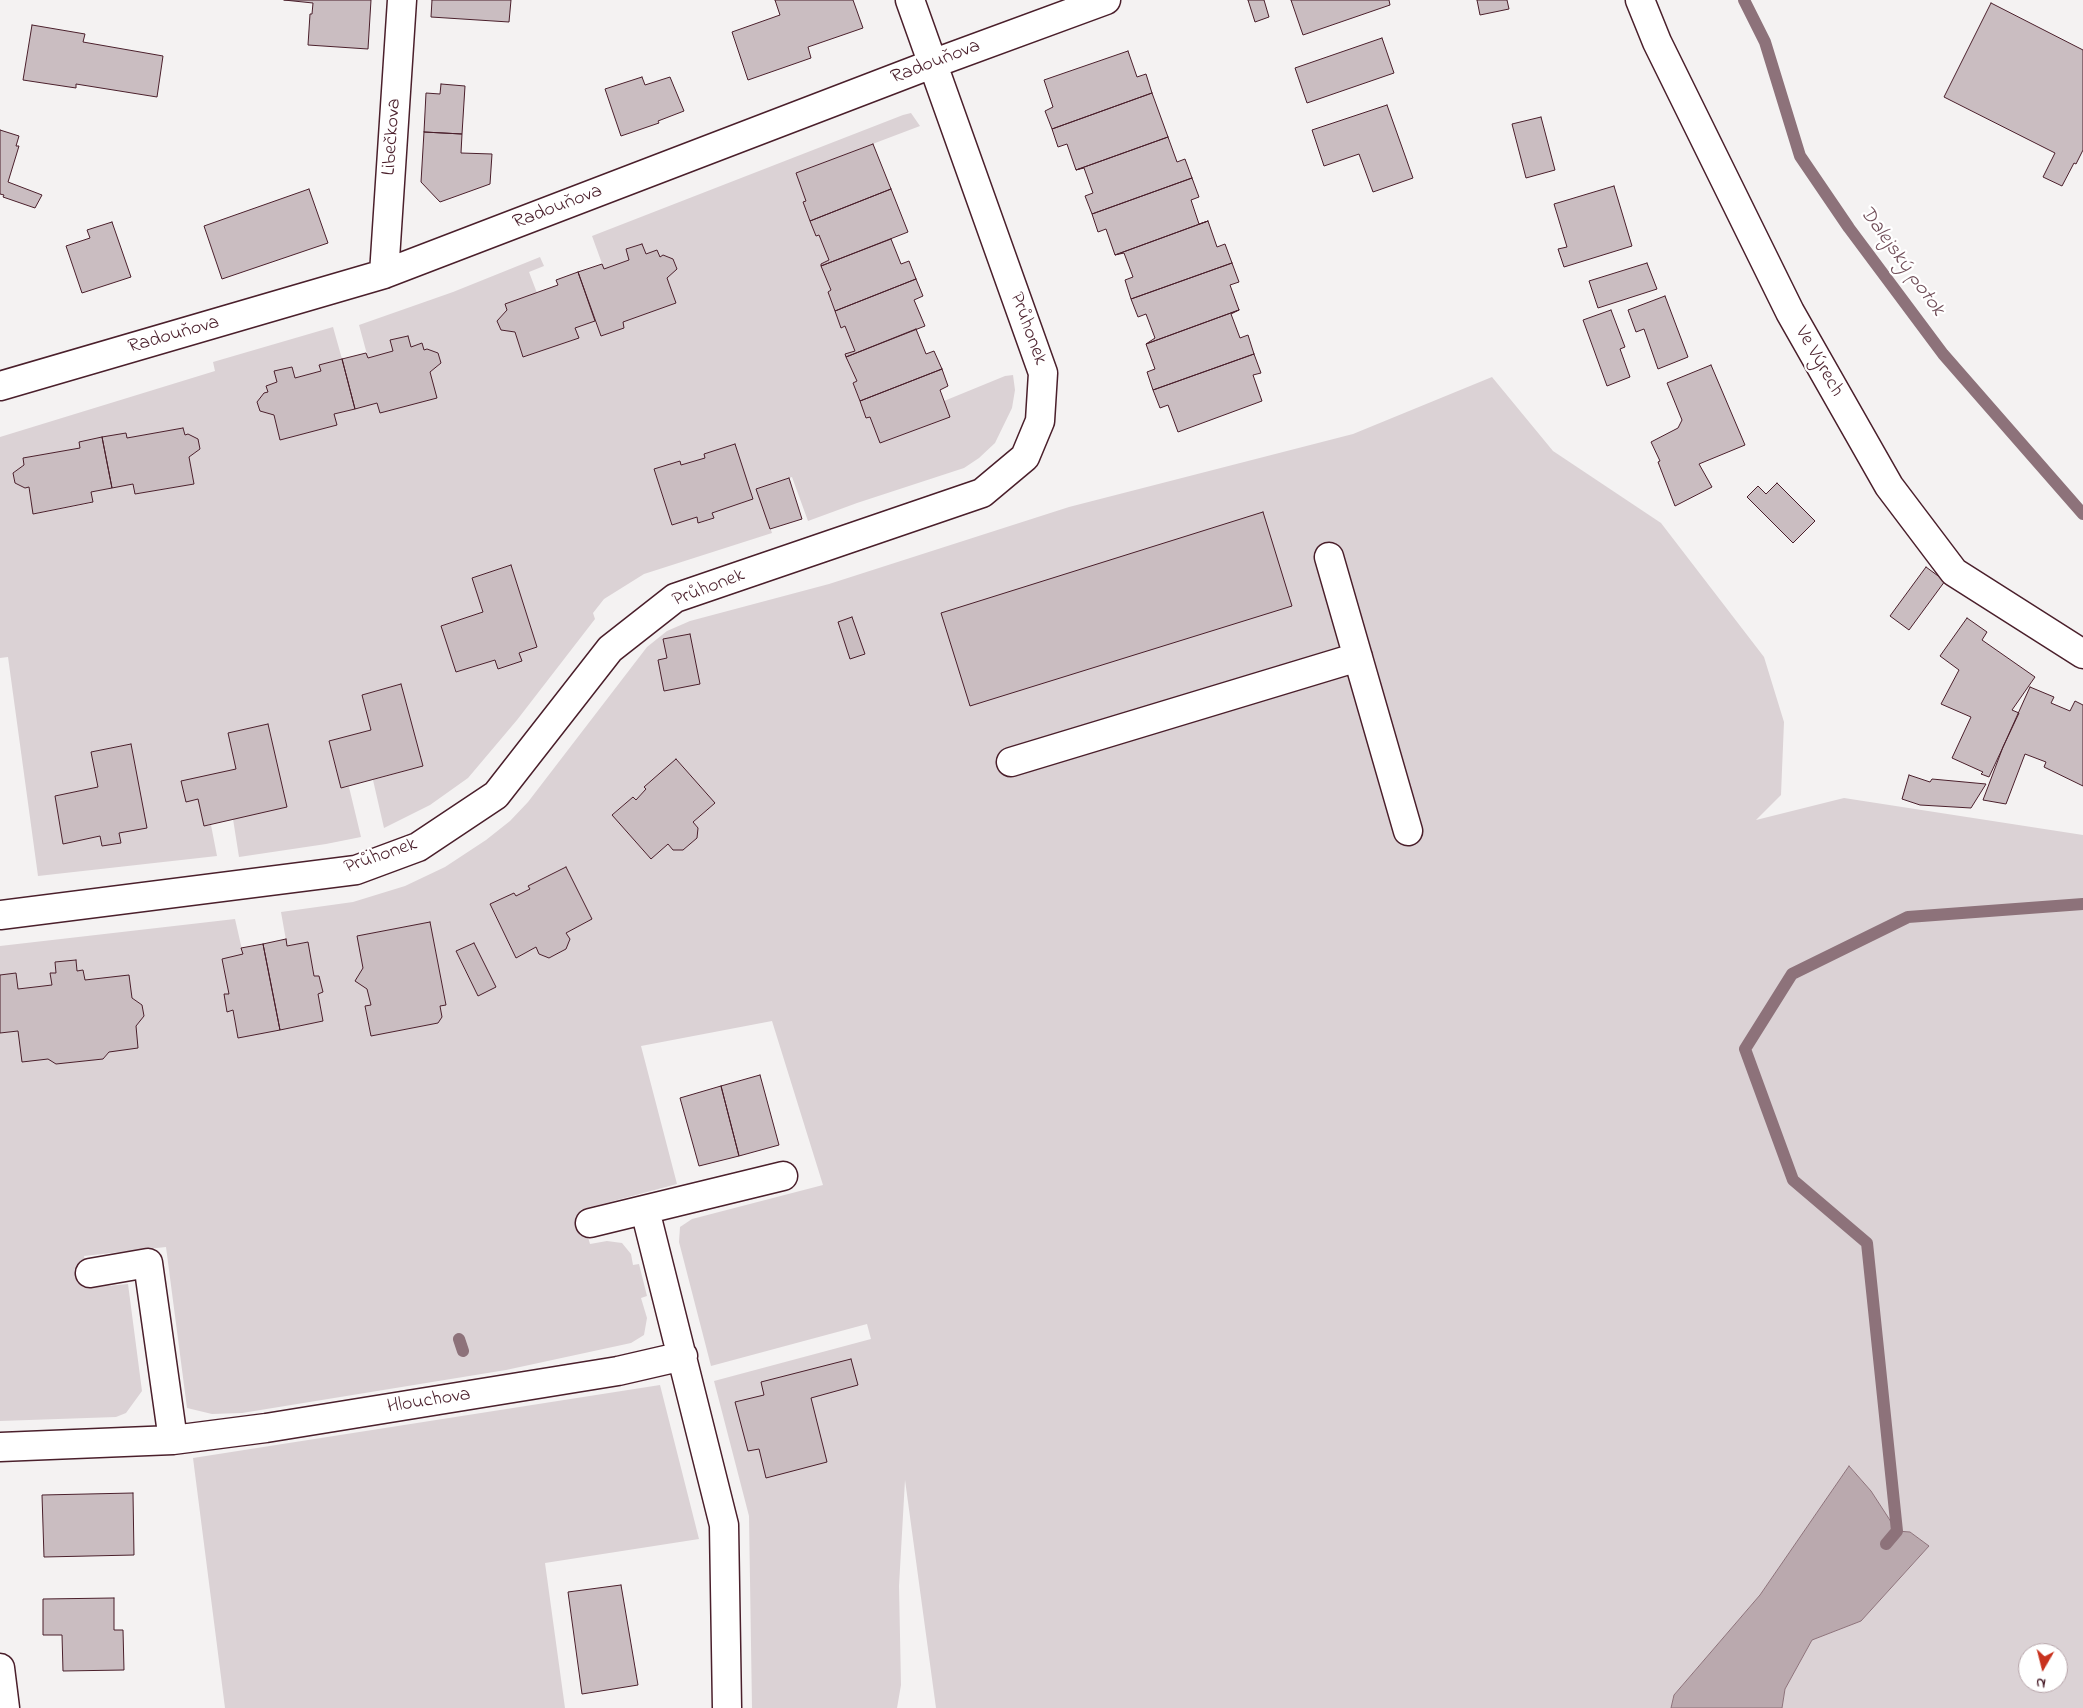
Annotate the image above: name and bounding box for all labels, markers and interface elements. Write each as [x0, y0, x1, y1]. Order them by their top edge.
street label: Radouňova [888, 35, 984, 91]
street label: Libečkova [378, 98, 408, 176]
street label: Radouňova [510, 180, 606, 236]
water label: Dalejský potok [1853, 202, 1949, 322]
street label: Průhonek [1003, 289, 1051, 369]
street label: Radouňova [126, 312, 222, 360]
street label: Ve Výrech [1788, 322, 1848, 402]
street label: Průhonek [669, 564, 749, 614]
street label: Průhonek [341, 833, 421, 881]
street label: Hlouchova [386, 1384, 472, 1420]
north arrow [2018, 1643, 2068, 1693]
text: N [2035, 1671, 2047, 1693]

